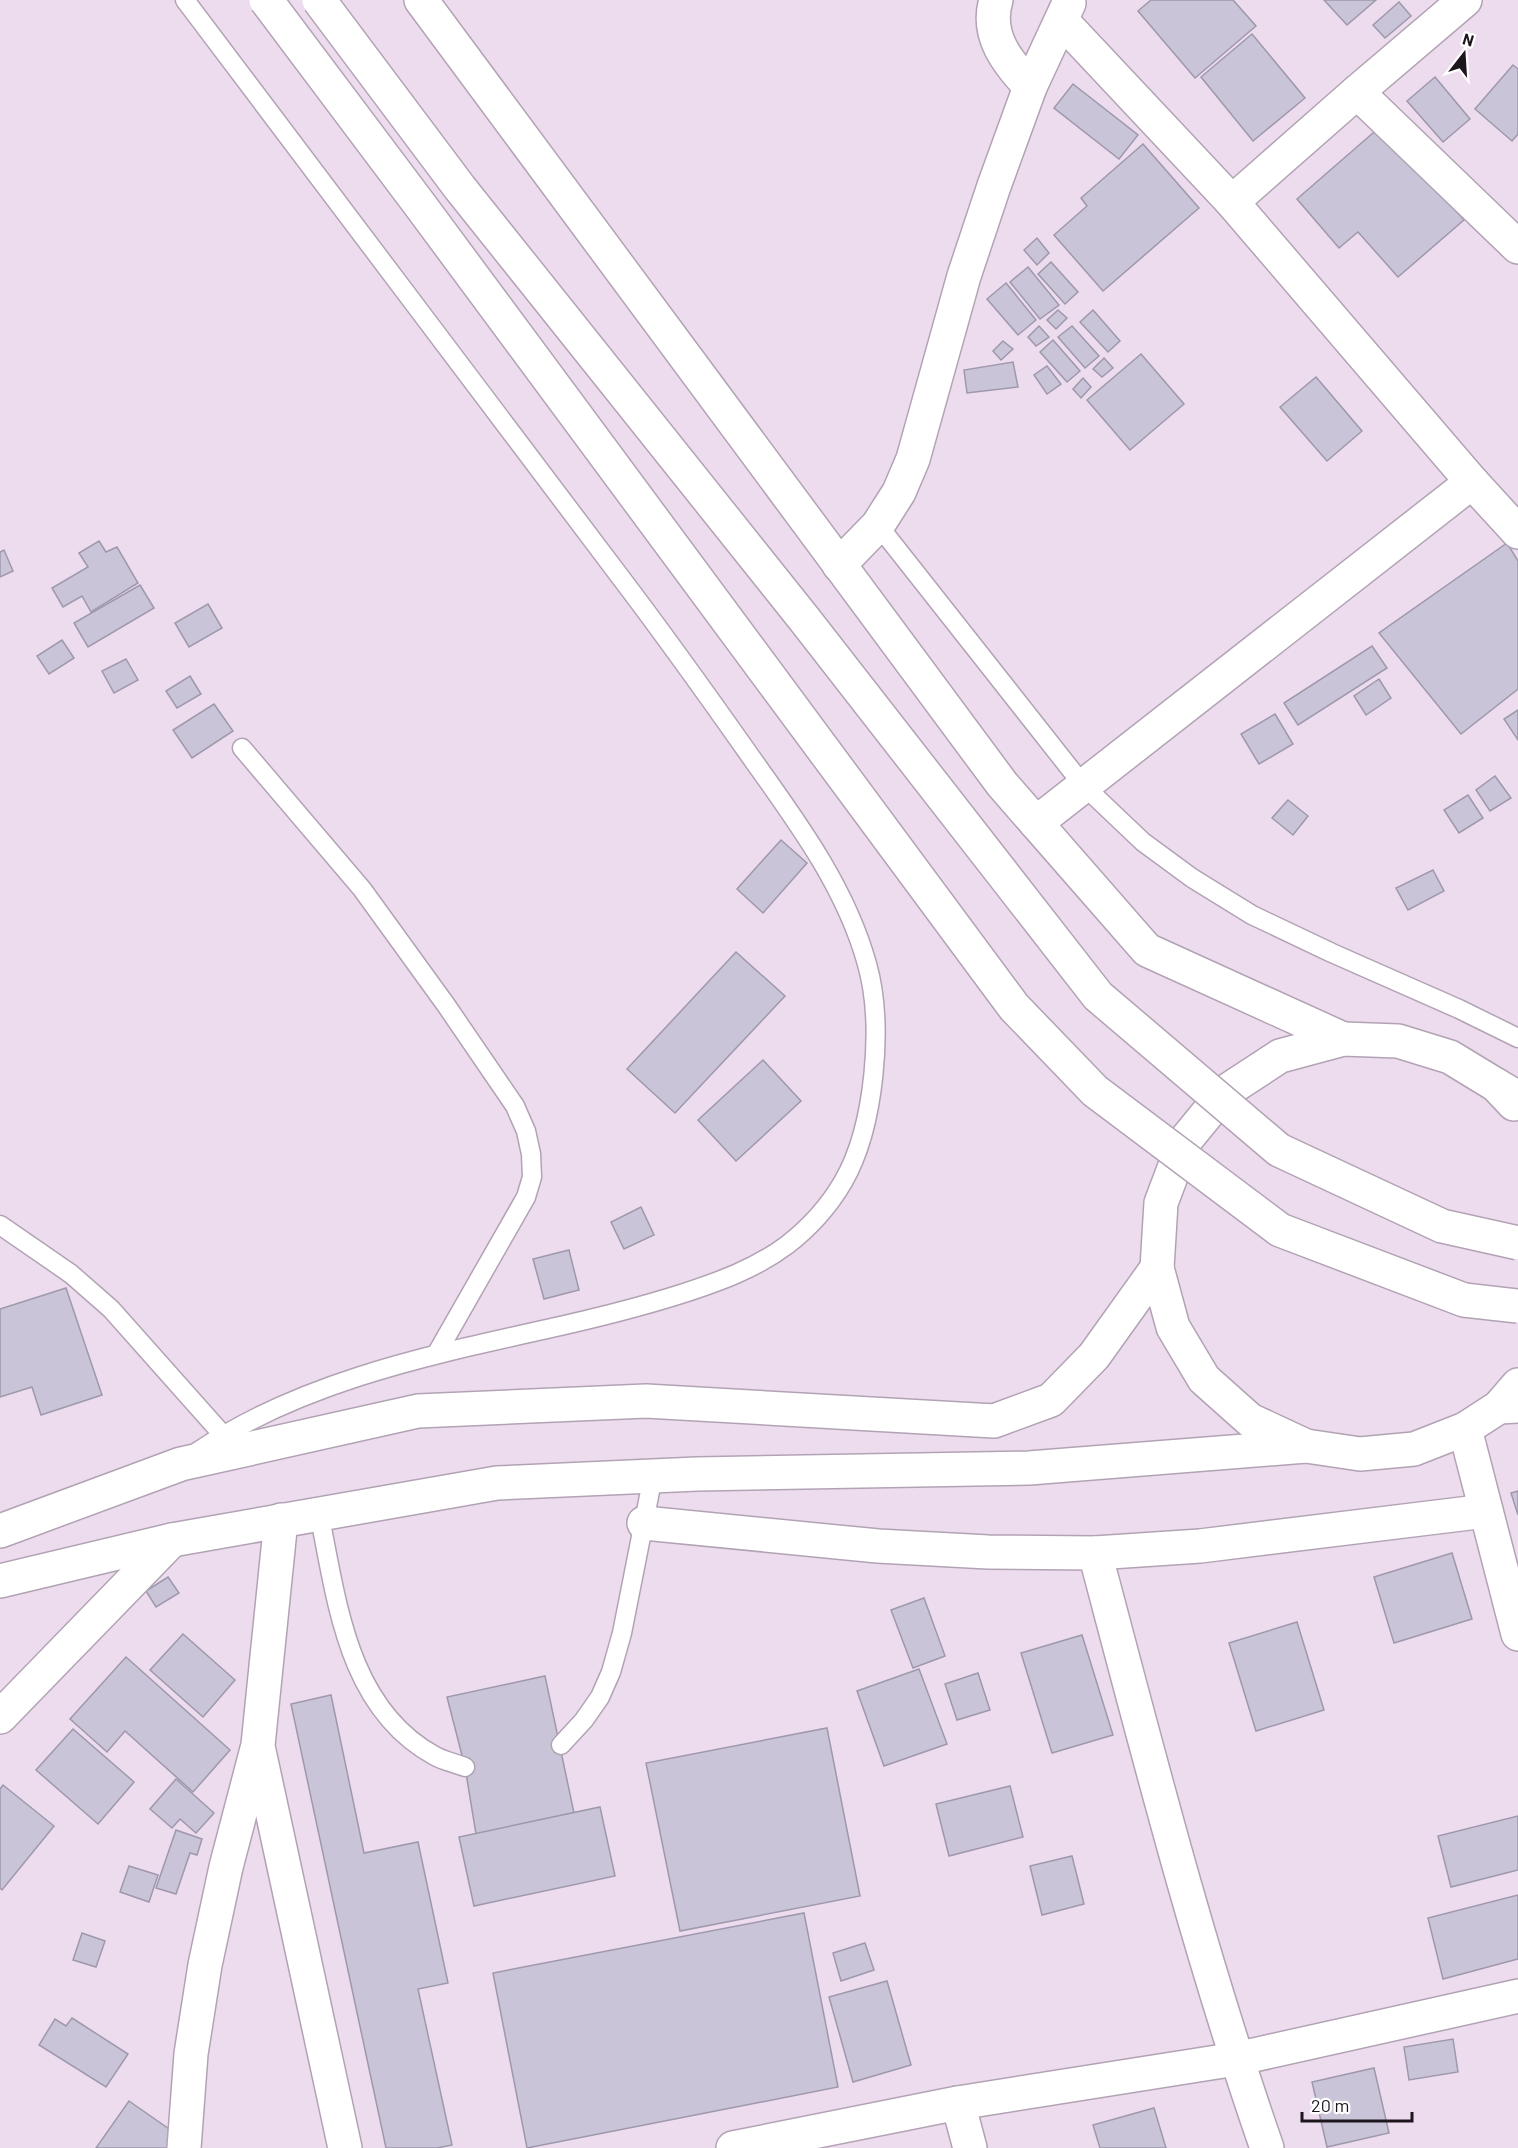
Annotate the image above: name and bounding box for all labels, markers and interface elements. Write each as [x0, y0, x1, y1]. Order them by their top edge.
north arrow [1434, 24, 1494, 84]
text: N [1461, 29, 1476, 50]
scale bar [1302, 2085, 1412, 2123]
text: 20 m [1311, 2094, 1349, 2116]

